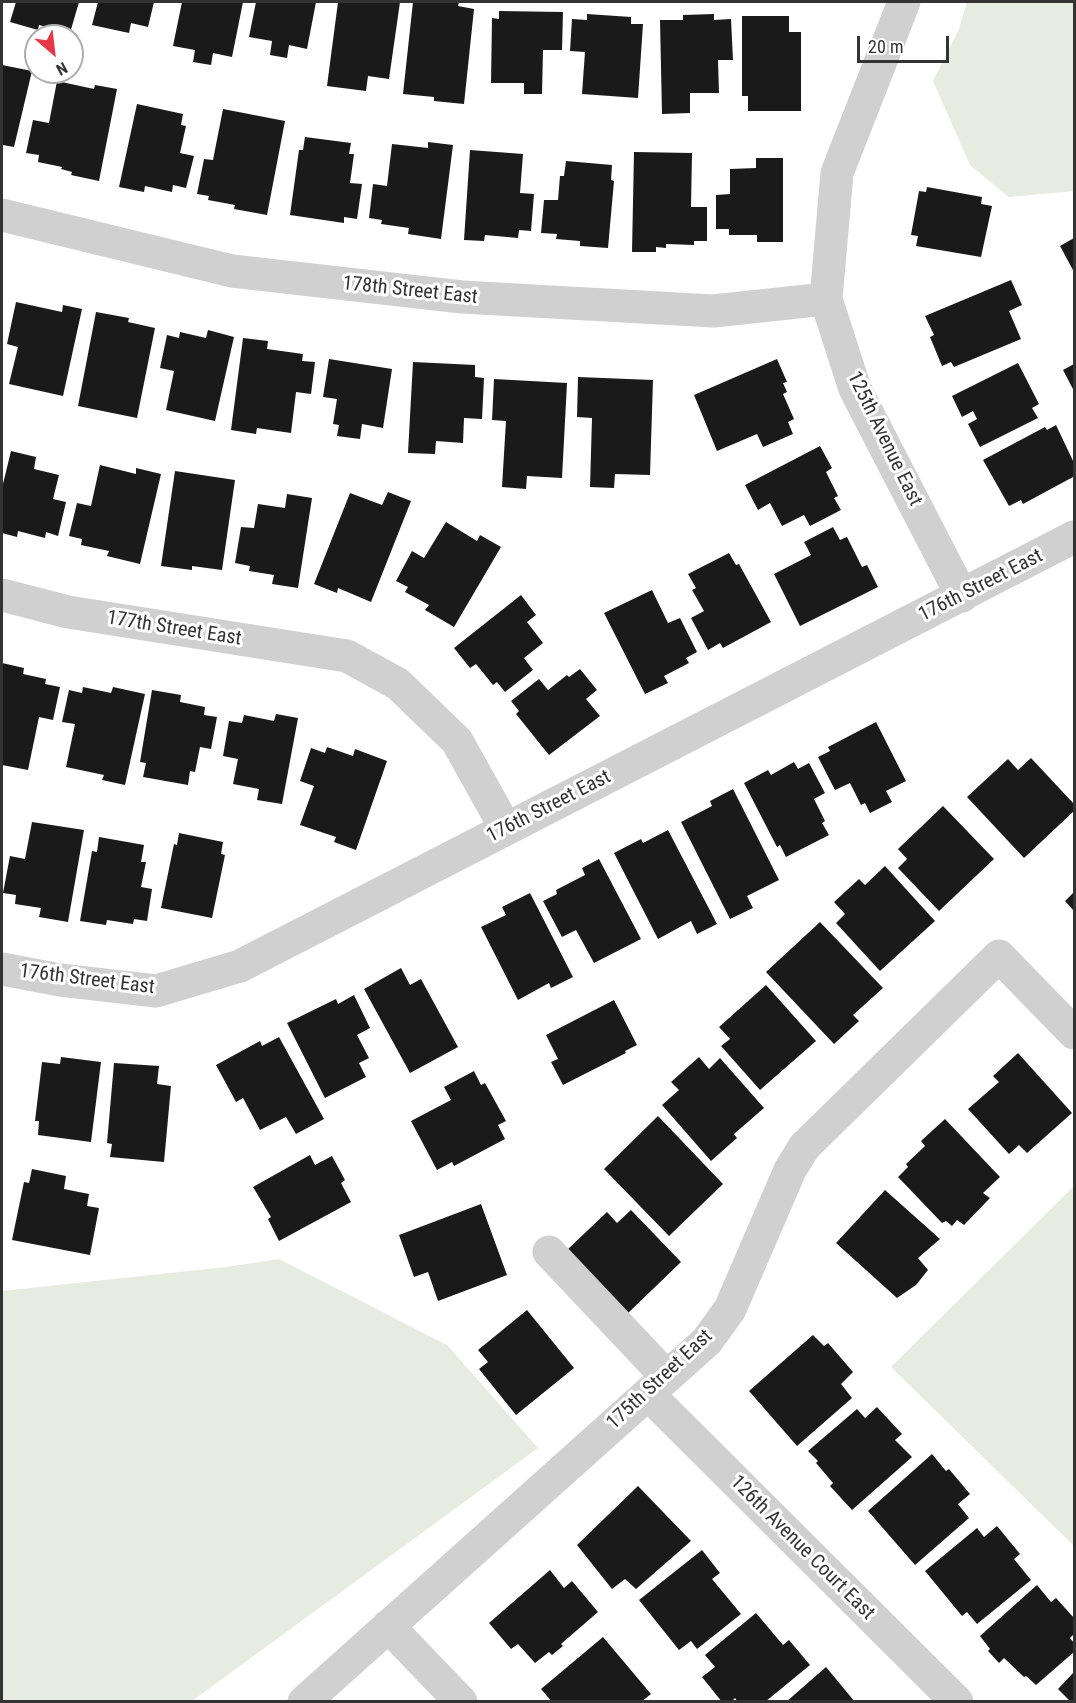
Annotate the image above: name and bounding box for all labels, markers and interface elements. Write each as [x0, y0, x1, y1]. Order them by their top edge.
north arrow [24, 24, 84, 84]
scale bar [860, 24, 952, 62]
text: 20 m [868, 36, 903, 57]
text: N [53, 58, 71, 79]
street label: 178th Street East [341, 272, 479, 310]
street label: 125th Avenue East [841, 368, 927, 510]
street label: 176th Street East [915, 544, 1047, 628]
street label: 177th Street East [105, 607, 243, 651]
street label: 176th Street East [483, 765, 615, 849]
street label: 176th Street East [18, 960, 156, 1000]
street label: 175th Street East [602, 1325, 718, 1435]
street label: 126th Avenue Court East [725, 1471, 879, 1625]

